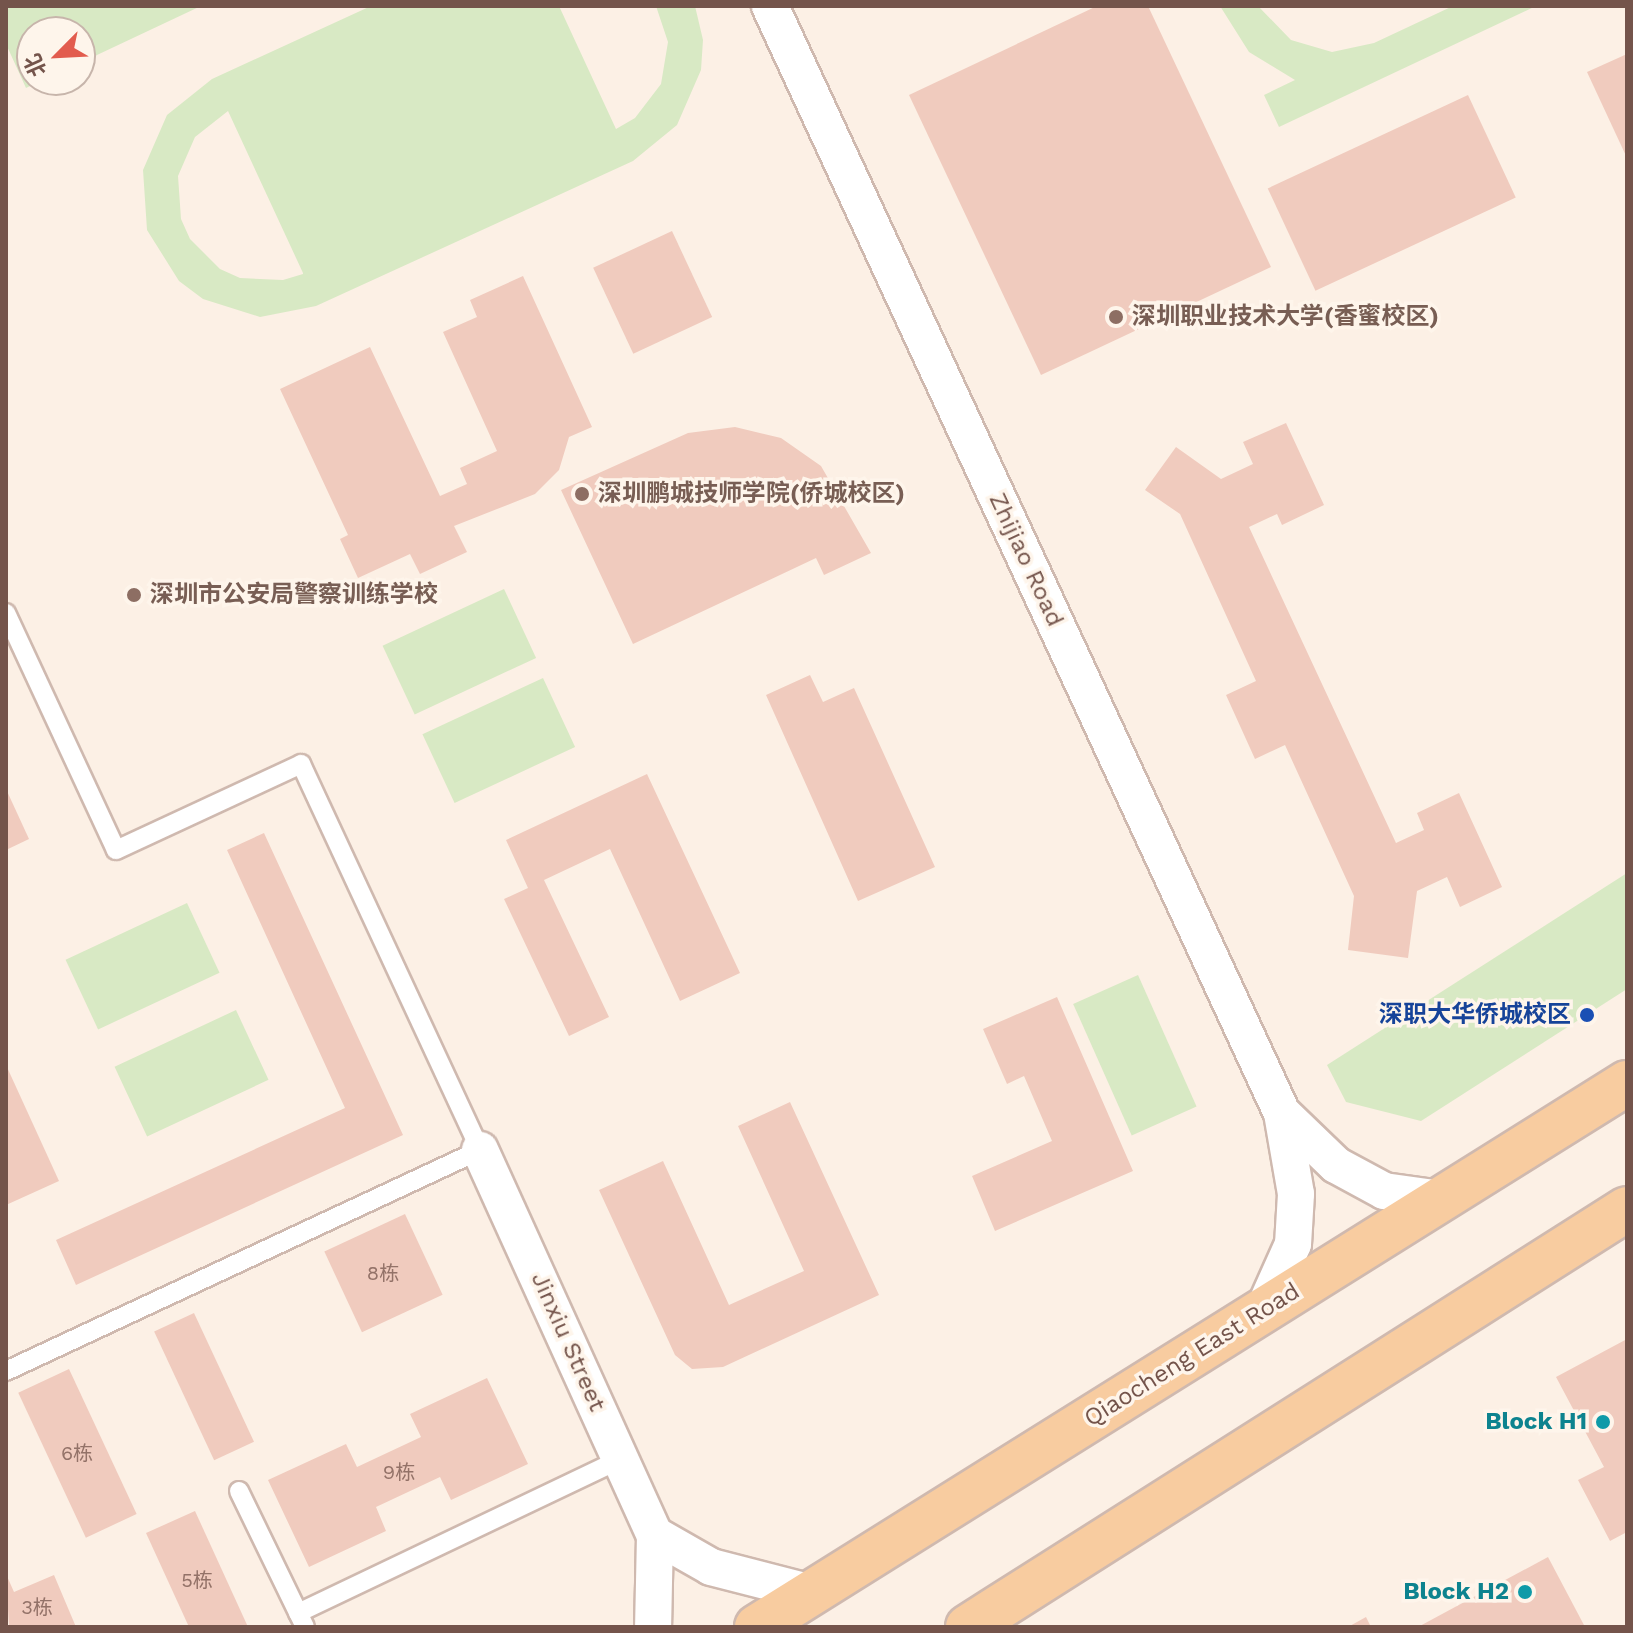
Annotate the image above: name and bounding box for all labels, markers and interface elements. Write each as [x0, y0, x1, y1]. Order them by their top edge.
north arrow [16, 16, 96, 96]
text: 北 [20, 50, 51, 80]
place label: 深圳职业技术大学(香蜜校区) [1132, 303, 1439, 331]
marker: 深圳职业技术大学(香蜜校区) [1107, 308, 1125, 326]
place label: 深圳鹏城技师学院(侨城校区) [598, 480, 905, 508]
marker: 深圳鹏城技师学院(侨城校区) [573, 485, 591, 503]
street label: Zhijiao Road [983, 489, 1069, 631]
place label: 深圳市公安局警察训练学校 [150, 581, 438, 609]
marker: 深圳市公安局警察训练学校 [125, 586, 143, 604]
place label: 深职大华侨城校区 [1379, 1001, 1571, 1029]
marker: 深职大华侨城校区 [1578, 1006, 1596, 1024]
house number: 8栋 [367, 1261, 399, 1285]
street label: Jinxiu Street [525, 1268, 611, 1416]
street label: Qiaocheng East Road [1079, 1277, 1305, 1433]
place label: Block H1 [1485, 1408, 1587, 1436]
marker: Block H1 [1594, 1413, 1612, 1431]
house number: 6栋 [61, 1441, 93, 1465]
house number: 9栋 [383, 1460, 415, 1484]
house number: 5栋 [181, 1568, 213, 1592]
place label: Block H2 [1403, 1578, 1509, 1606]
marker: Block H2 [1516, 1583, 1534, 1601]
house number: 3栋 [21, 1595, 53, 1619]

